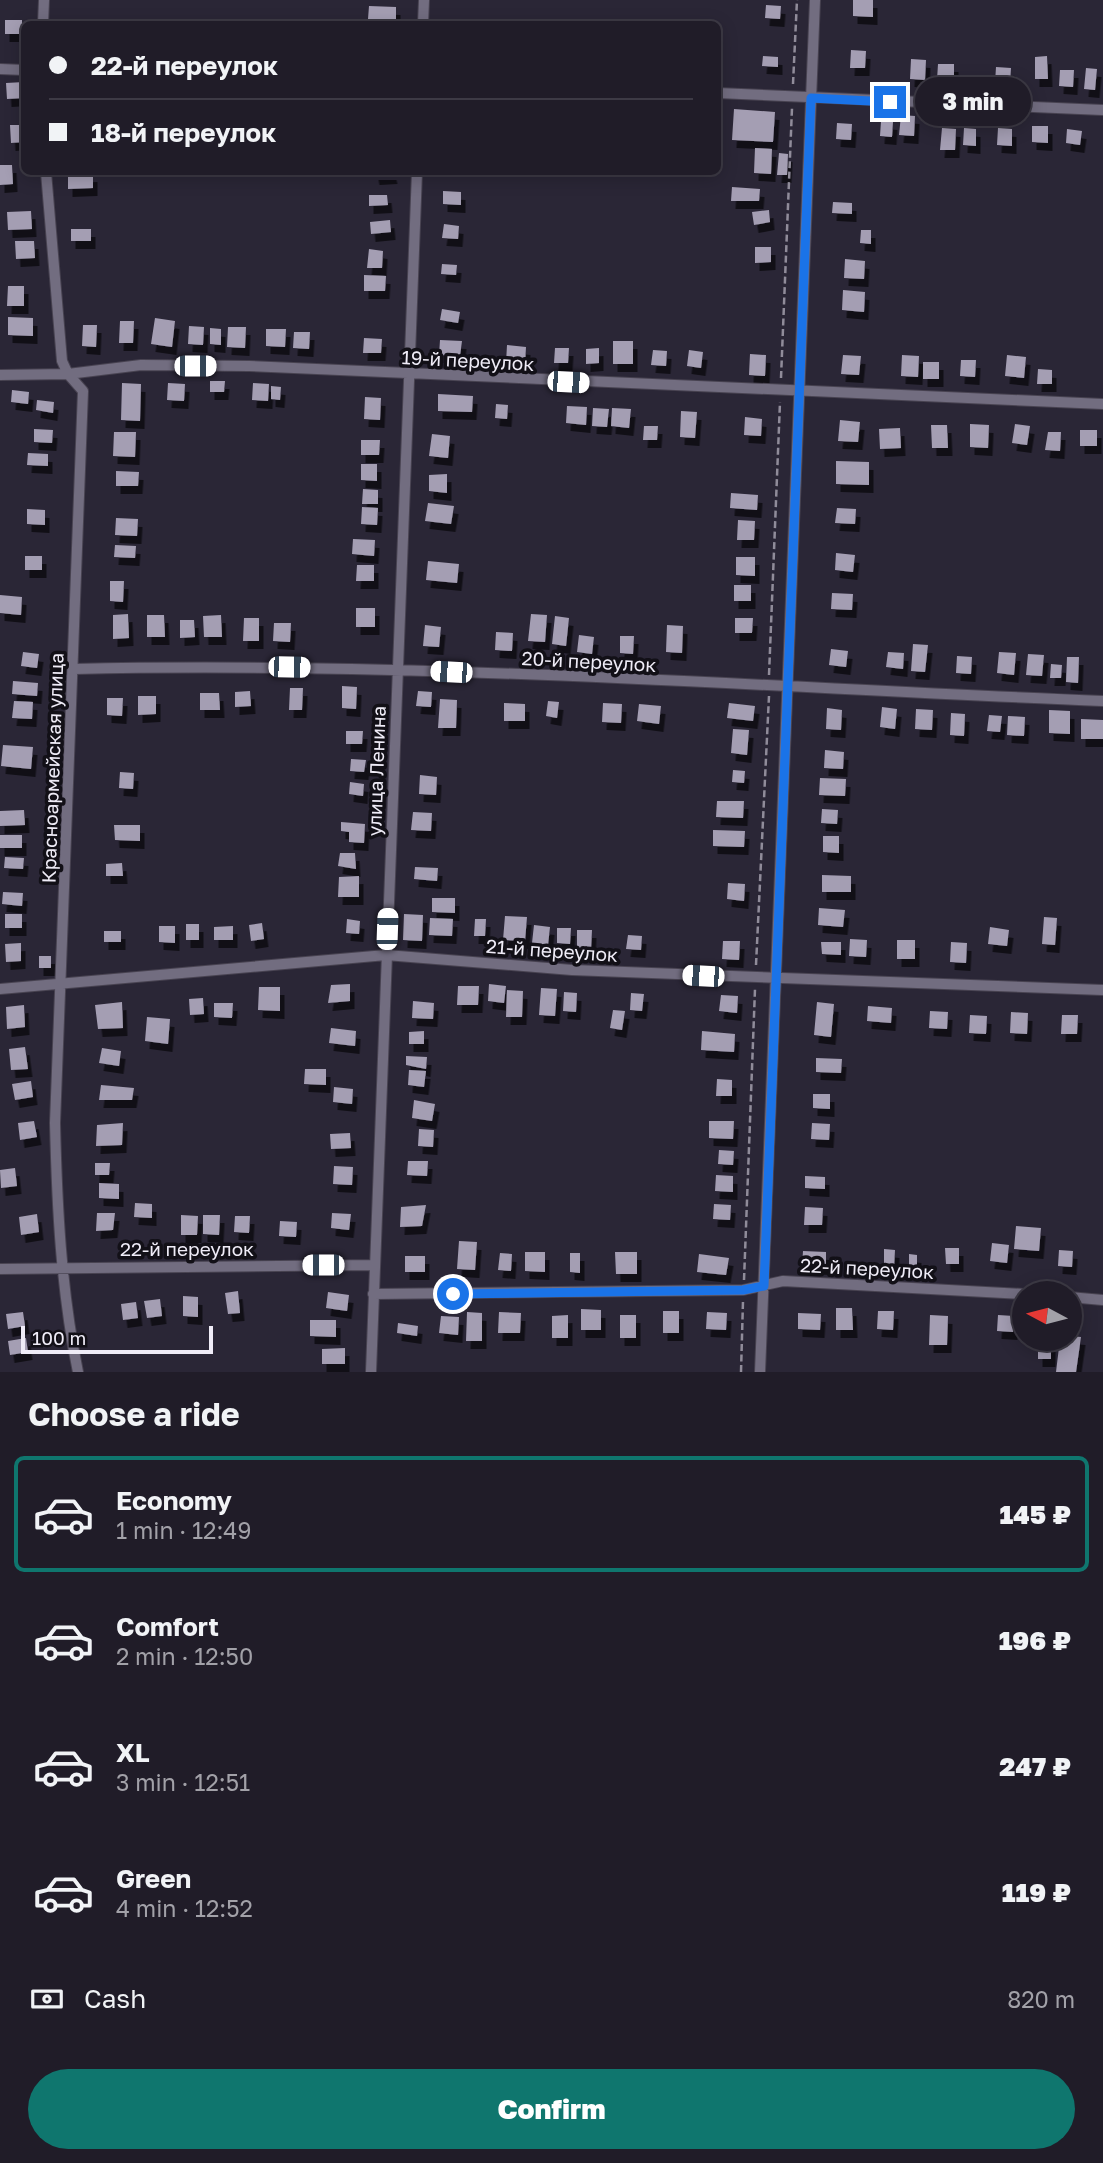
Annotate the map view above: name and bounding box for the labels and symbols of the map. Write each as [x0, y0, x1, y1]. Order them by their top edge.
callout: 3 min [914, 78, 1030, 126]
route end [874, 86, 906, 118]
street label: 19-й переулок [401, 345, 535, 375]
car [175, 356, 217, 377]
car [547, 370, 590, 394]
street label: 20-й переулок [521, 646, 657, 676]
street label: Красноармейская улица [36, 652, 68, 884]
car [268, 656, 311, 678]
car [430, 660, 473, 684]
street label: улица Ленина [362, 705, 390, 837]
car [376, 908, 399, 950]
street label: 21-й переулок [485, 934, 619, 966]
car [682, 964, 725, 988]
street label: 22-й переулок [120, 1237, 254, 1260]
street label: 22-й переулок [799, 1253, 935, 1283]
car [303, 1255, 345, 1276]
route start [437, 1278, 469, 1310]
north arrow [1012, 1281, 1082, 1351]
scale bar [21, 1323, 214, 1355]

